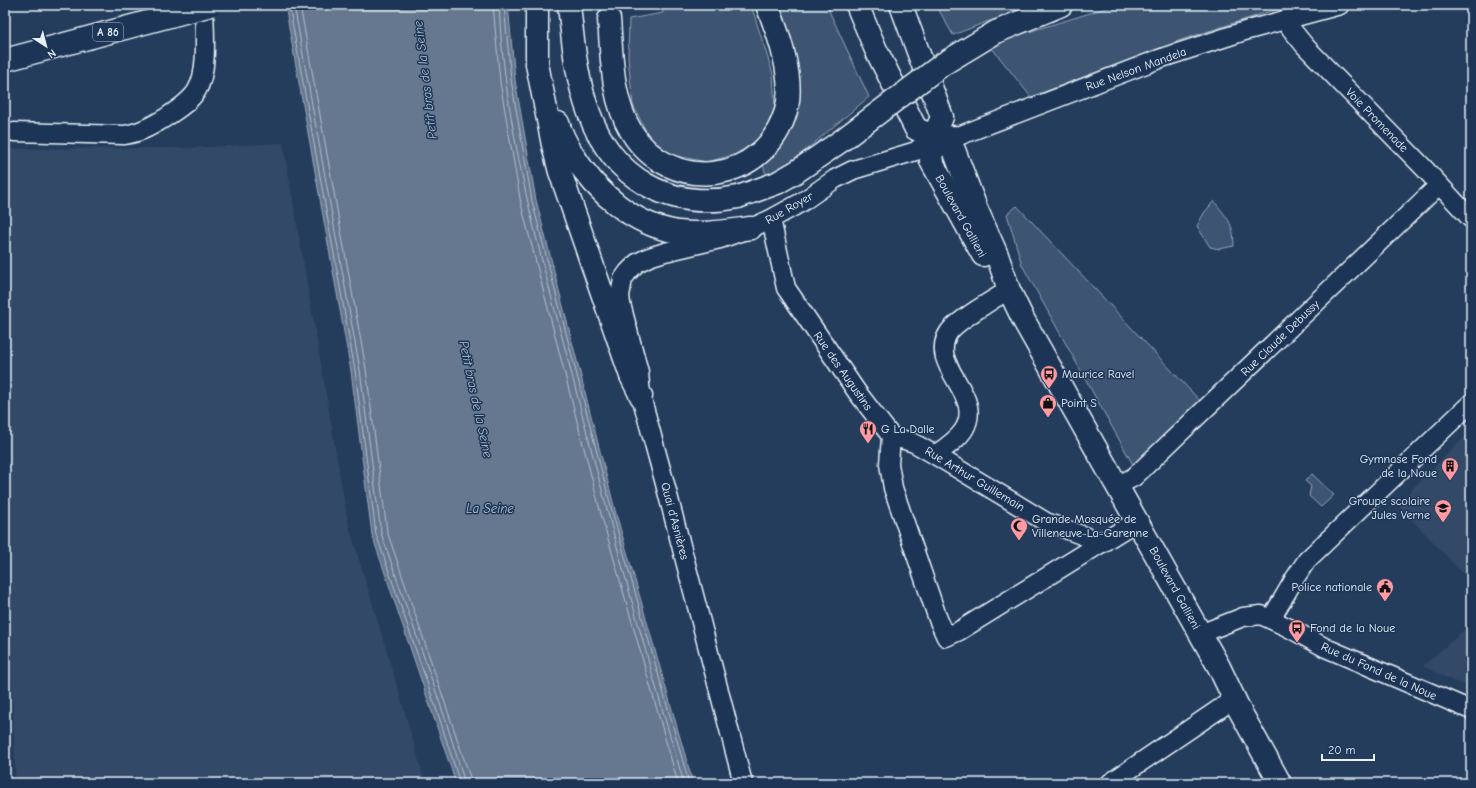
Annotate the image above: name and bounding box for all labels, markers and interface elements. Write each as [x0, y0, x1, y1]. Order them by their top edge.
water label: Petit bras de la Seine [410, 19, 440, 140]
road number: A 86 [93, 23, 123, 41]
north arrow [26, 26, 66, 66]
street label: Rue Nelson Mandela [1084, 44, 1188, 94]
text: N [45, 46, 58, 61]
street label: Voie Promenade [1343, 85, 1411, 155]
street label: Boulevard Gallieni [932, 172, 990, 260]
street label: Rue Royer [763, 189, 815, 227]
street label: Rue Claude Debussy [1238, 297, 1323, 379]
street label: Rue des Augustins [811, 329, 875, 413]
water label: Petit bras de la Seine [456, 339, 496, 459]
bus stop icon: Maurice Ravel [1039, 364, 1059, 389]
place label: Maurice Ravel [1062, 367, 1134, 381]
shop icon: Point S [1038, 393, 1058, 418]
place label: Point S [1061, 396, 1097, 410]
restaurant icon: G La Dalle [858, 419, 878, 444]
place label: G La Dalle [881, 422, 935, 436]
street label: Rue Arthur Guillemain [923, 444, 1027, 514]
place label: Gymnase Fond de la Noue [1360, 452, 1437, 480]
building icon: Gymnase Fond de la Noue [1440, 456, 1460, 481]
street label: Quai d'Asnières [658, 481, 692, 561]
place label: Groupe scolaire Jules Verne [1349, 494, 1430, 522]
school or university icon: Groupe scolaire Jules Verne [1433, 498, 1453, 523]
water label: La Seine [466, 501, 514, 516]
place label: Grande Mosquée de Villeneuve-La-Garenne [1032, 512, 1148, 540]
mosque icon: Grande Mosquée de Villeneuve-La-Garenne [1009, 516, 1029, 541]
street label: Boulevard Gallieni [1146, 544, 1204, 632]
public building icon: Police nationale [1375, 577, 1395, 602]
place label: Police nationale [1291, 580, 1372, 594]
bus stop icon: Fond de la Noue [1287, 618, 1307, 643]
place label: Fond de la Noue [1310, 621, 1395, 635]
street label: Rue du Fond de la Noue [1319, 639, 1439, 703]
scale bar [1322, 736, 1374, 762]
text: 20 m [1328, 743, 1356, 757]

